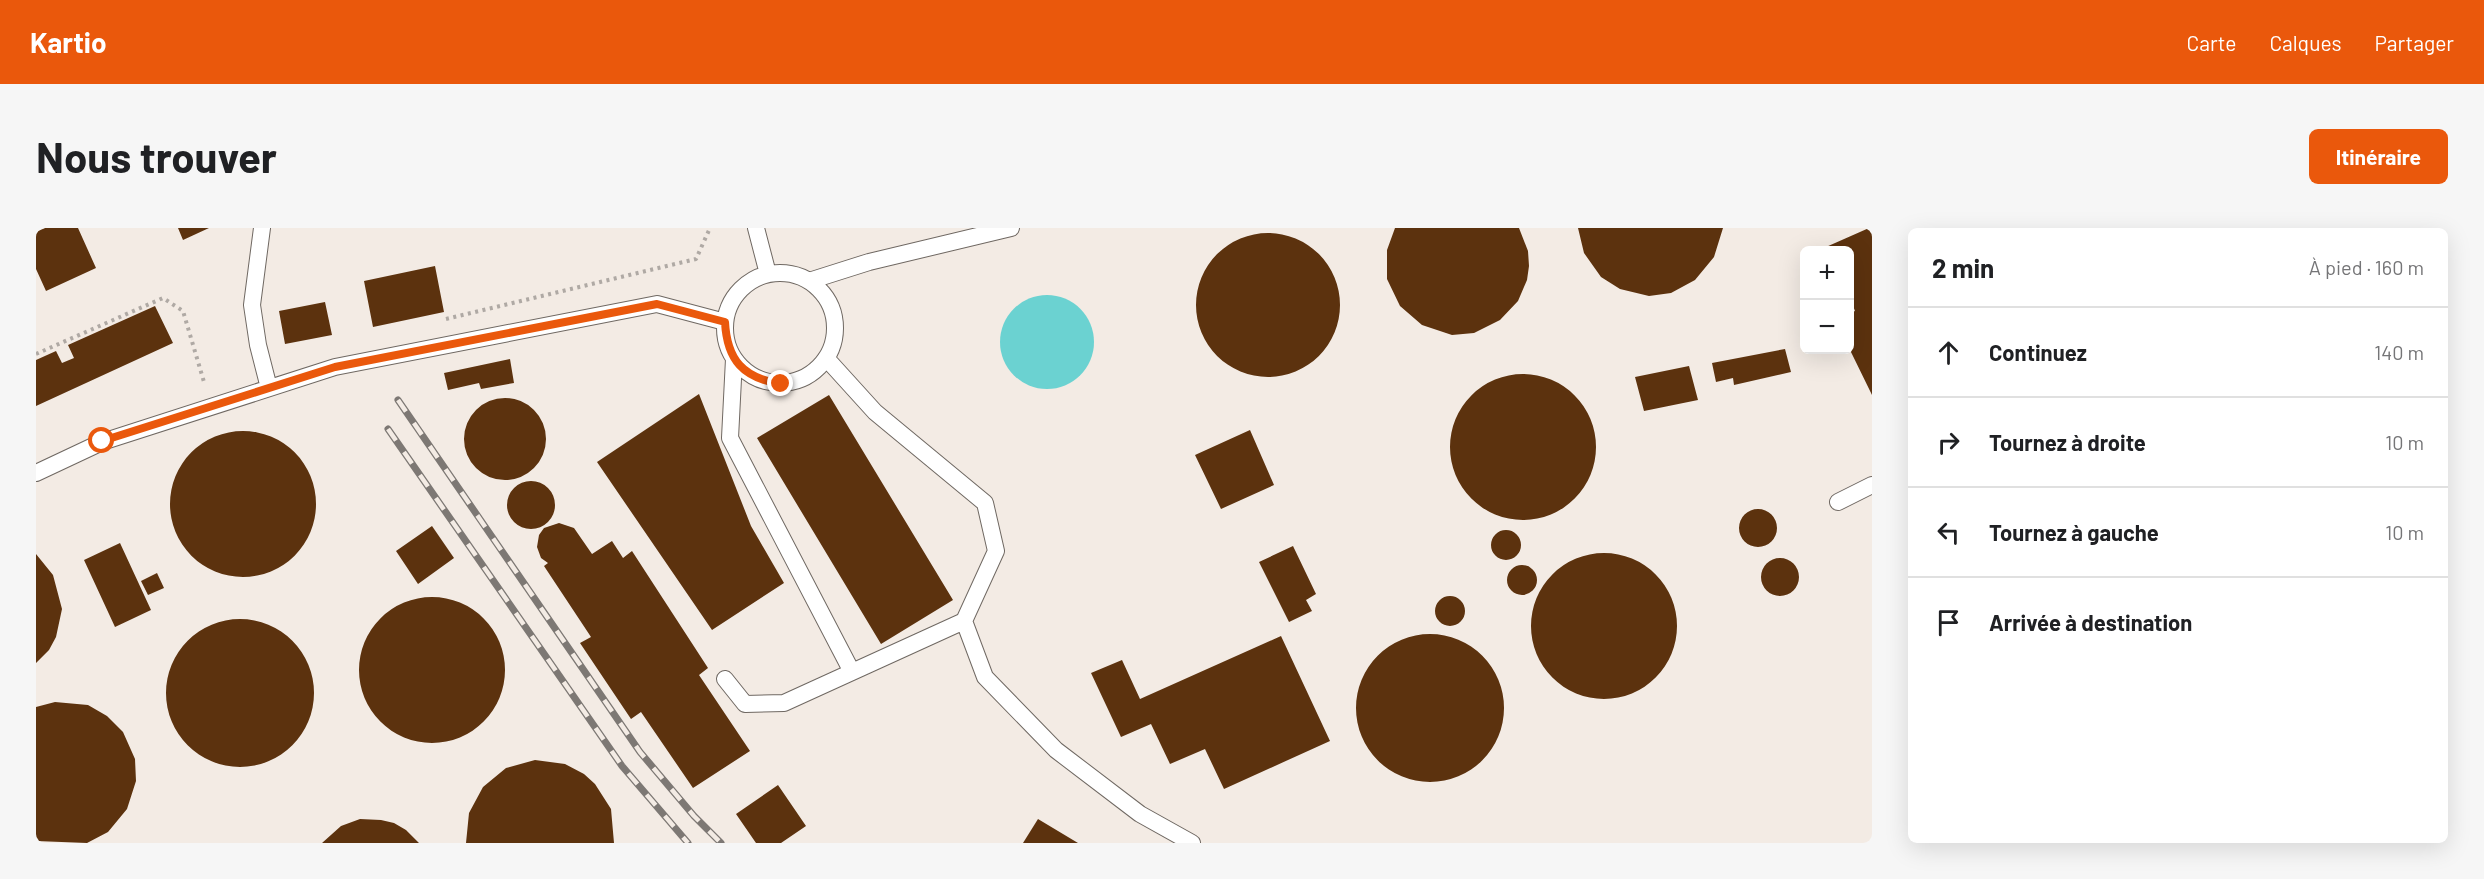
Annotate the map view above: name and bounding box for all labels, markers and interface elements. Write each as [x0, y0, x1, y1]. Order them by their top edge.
text: Kartio [30, 25, 107, 59]
text: Carte [2187, 30, 2236, 55]
text: Calques [2269, 30, 2342, 55]
text: Partager [2375, 30, 2454, 55]
button: Itinéraire [2309, 129, 2448, 184]
text: Nous trouver [36, 131, 277, 181]
map controls [1800, 246, 1854, 354]
button: + [1800, 246, 1854, 300]
text: 2 min [1932, 252, 1994, 283]
text: À pied · 160 m [2309, 255, 2424, 279]
button: − [1800, 300, 1854, 354]
icon: ahead [1932, 336, 1965, 369]
text: Continuez [1989, 339, 2087, 365]
text: 140 m [2374, 340, 2424, 364]
route end [767, 370, 793, 396]
icon: right [1932, 426, 1965, 459]
route start [88, 427, 114, 453]
text: Tournez à droite [1989, 429, 2146, 455]
text: 10 m [2385, 430, 2424, 454]
icon: left [1932, 516, 1965, 549]
text: Tournez à gauche [1989, 519, 2159, 545]
text: 10 m [2385, 520, 2424, 544]
icon: arrive [1932, 606, 1965, 639]
text: Arrivée à destination [1989, 609, 2192, 635]

